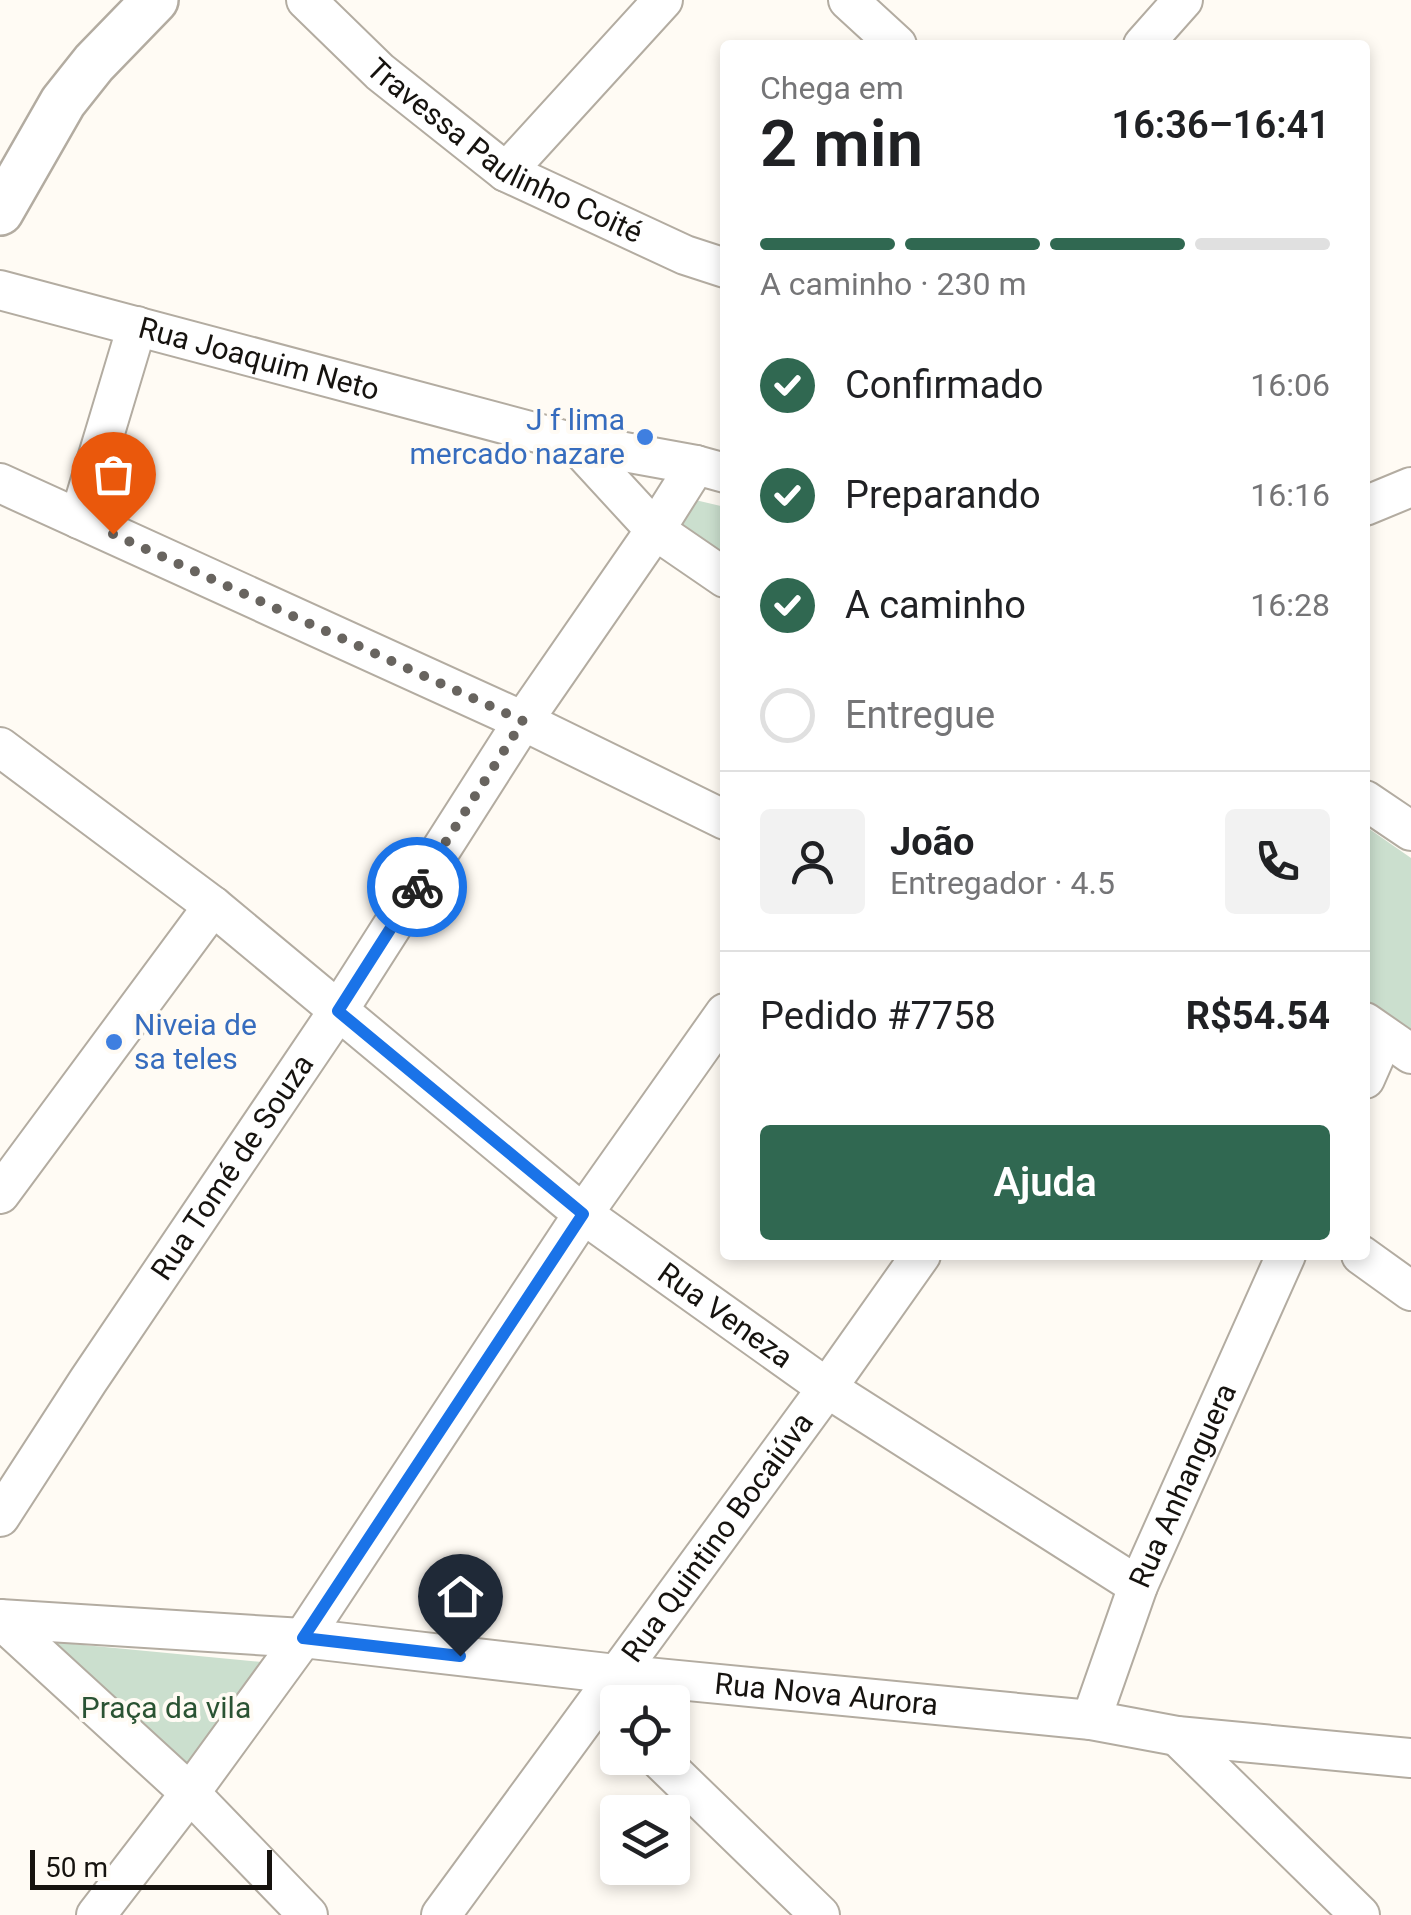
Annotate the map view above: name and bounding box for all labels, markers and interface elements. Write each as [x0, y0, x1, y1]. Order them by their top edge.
street label: Travessa Paulinho Coité [360, 51, 648, 250]
text: Chega em [760, 69, 904, 107]
text: 16:36–16:41 [1111, 103, 1330, 147]
text: 2 min [760, 106, 923, 182]
text: A caminho · 230 m [760, 265, 1027, 303]
street label: Rua Joaquim Neto [135, 310, 383, 407]
icon: check [760, 358, 815, 413]
text: Confirmado [845, 363, 1043, 407]
text: 16:06 [1250, 366, 1330, 404]
place label: J f lima mercado nazare [410, 402, 625, 471]
marker: J f lima mercado nazare [634, 426, 656, 448]
pin [71, 432, 156, 535]
icon: bag [86, 447, 141, 502]
icon: check [760, 468, 815, 523]
text: Preparando [845, 473, 1041, 517]
text: 16:16 [1250, 476, 1330, 514]
icon: check [760, 578, 815, 633]
text: A caminho [845, 583, 1026, 627]
text: 16:28 [1250, 586, 1330, 624]
text: Entregue [845, 693, 995, 737]
button: person [760, 809, 865, 914]
button: phone [1225, 809, 1330, 914]
text: João [890, 820, 974, 864]
courier [367, 837, 467, 937]
icon: bike [390, 860, 445, 915]
text: Entregador · 4.5 [890, 864, 1115, 902]
text: Pedido #7758 [760, 994, 996, 1038]
text: R$54.54 [1186, 994, 1330, 1038]
place label: Niveia de sa teles [134, 1007, 257, 1076]
marker: Niveia de sa teles [103, 1031, 125, 1053]
street label: Rua Tomé de Souza [144, 1048, 321, 1286]
button: Ajuda [760, 1125, 1330, 1240]
street label: Rua Veneza [652, 1255, 800, 1375]
street label: Rua Anhanguera [1122, 1378, 1243, 1593]
street label: Rua Quintino Bocaiúva [614, 1406, 820, 1669]
pin [418, 1554, 503, 1657]
icon: home [433, 1569, 488, 1624]
street label: Rua Nova Aurora [713, 1666, 940, 1722]
map controls [600, 1685, 690, 1885]
button: locate [600, 1685, 690, 1775]
park label: Praça da vila [81, 1690, 251, 1725]
button: layers [600, 1795, 690, 1885]
scale bar [30, 1845, 272, 1890]
text: 50 m [45, 1851, 108, 1884]

